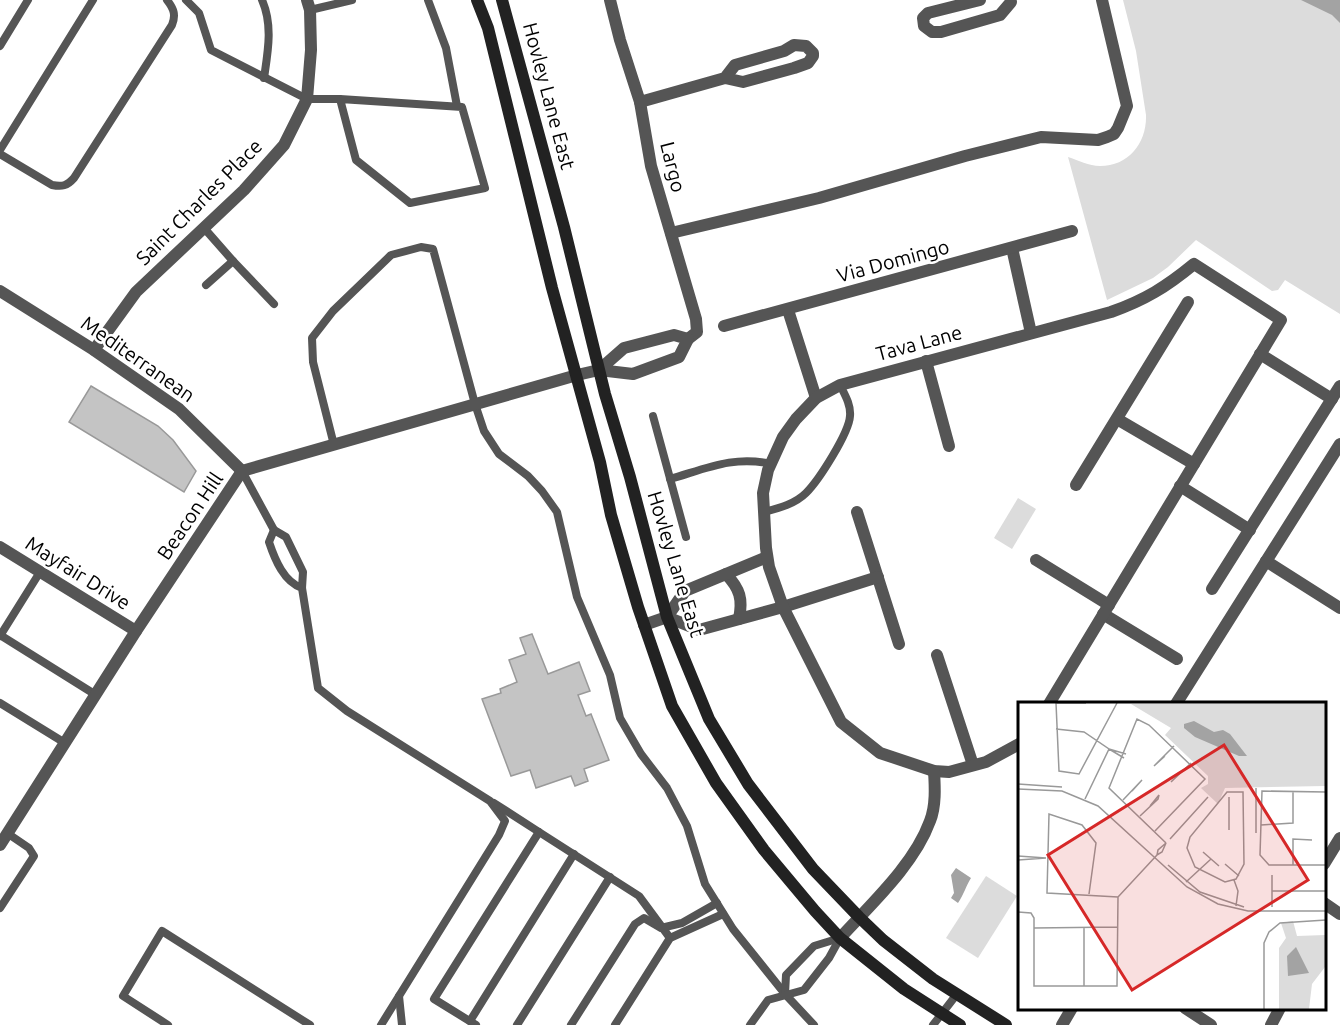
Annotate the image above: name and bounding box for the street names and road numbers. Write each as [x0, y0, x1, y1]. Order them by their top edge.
street label: Hovley Lane East [519, 20, 580, 172]
street label: Saint Charles Place [131, 134, 266, 269]
street label: Largo [656, 139, 691, 195]
street label: Via Domingo [834, 234, 952, 287]
street label: Mediterranean [77, 311, 200, 406]
street label: Tava Lane [873, 320, 964, 365]
street label: Beacon Hill [152, 468, 227, 564]
street label: Hovley Lane East [643, 488, 710, 640]
street label: Mayfair Drive [22, 531, 135, 614]

